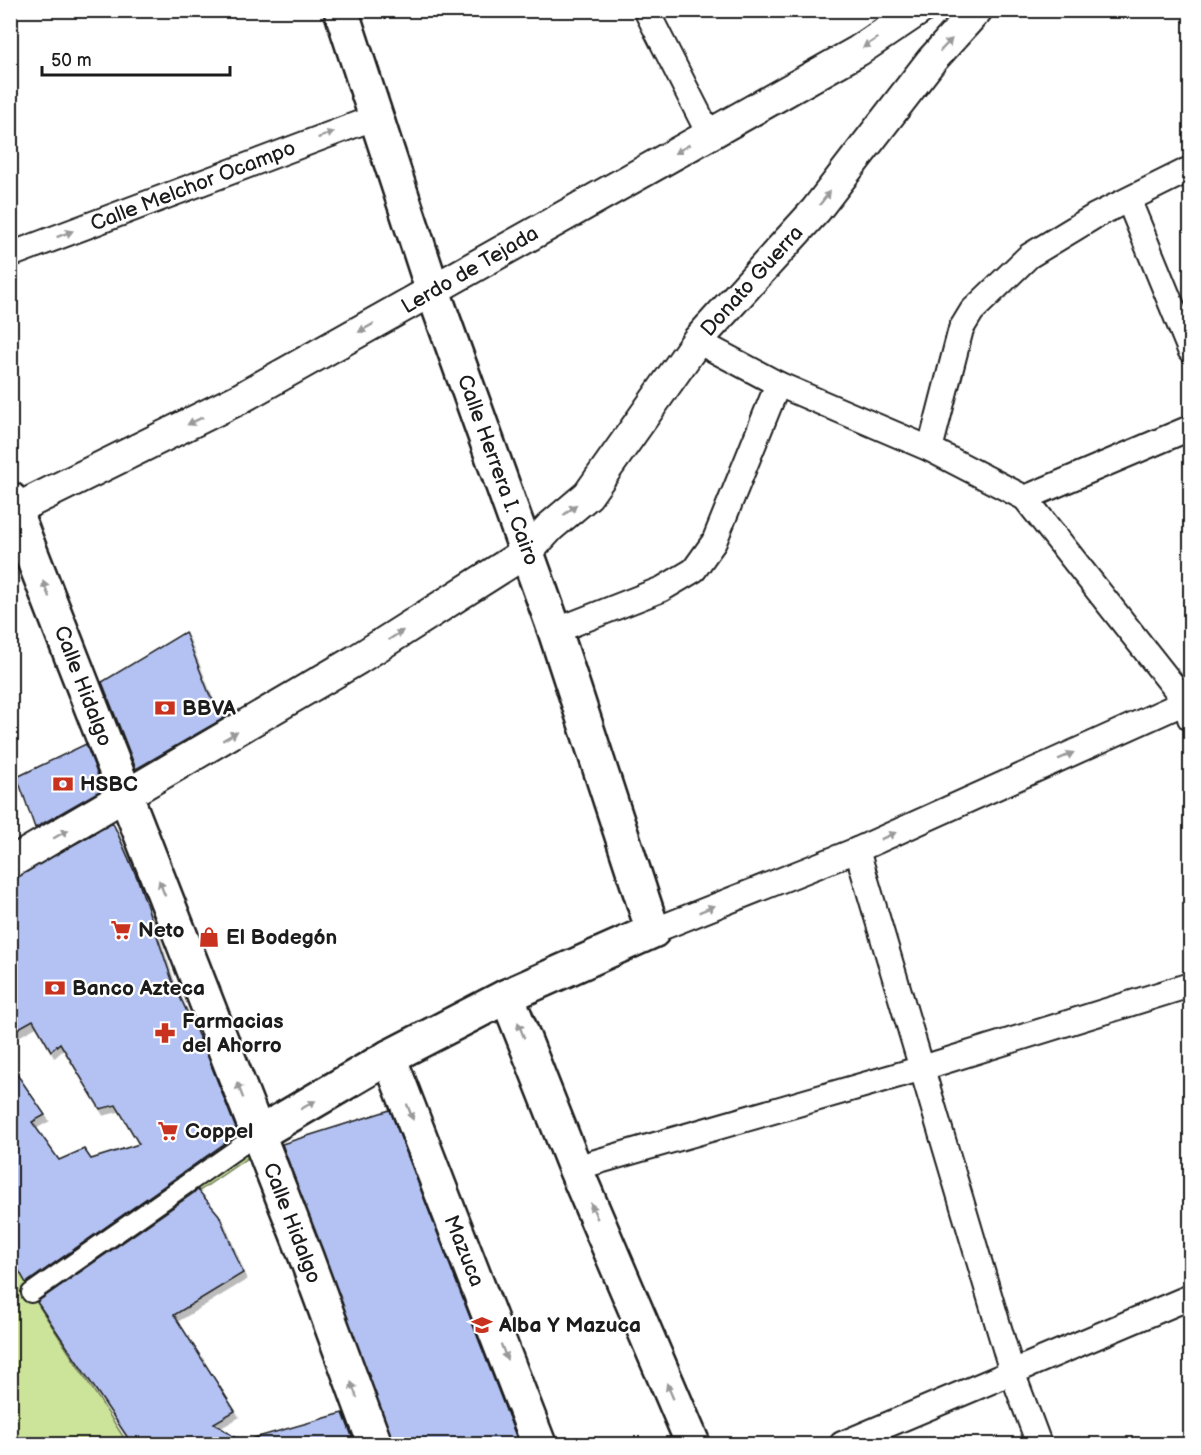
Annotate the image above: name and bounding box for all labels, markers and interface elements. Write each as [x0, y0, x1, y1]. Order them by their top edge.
one-way arrow [862, 37, 878, 48]
one-way arrow [939, 38, 953, 52]
scale bar [42, 39, 230, 77]
text: 50 m [51, 50, 92, 71]
one-way arrow [317, 130, 335, 140]
street label: Calle Melchor Ocampo [87, 135, 299, 237]
one-way arrow [674, 144, 690, 155]
one-way arrow [819, 190, 831, 205]
street label: Donato Guerra [696, 220, 808, 342]
street label: Lerdo de Tejada [397, 221, 543, 319]
one-way arrow [56, 229, 74, 238]
one-way arrow [357, 323, 374, 333]
street label: Calle Herrera I. Cairo [452, 371, 544, 569]
one-way arrow [186, 416, 203, 425]
one-way arrow [562, 504, 577, 517]
one-way arrow [40, 580, 50, 598]
street label: Calle Hidalgo [49, 622, 117, 750]
one-way arrow [388, 629, 405, 640]
bank icon: BBVA [153, 696, 177, 720]
place label: BBVA [182, 696, 236, 721]
one-way arrow [222, 730, 238, 741]
one-way arrow [1057, 751, 1074, 760]
bank icon: HSBC [51, 772, 75, 796]
place label: HSBC [80, 772, 138, 797]
one-way arrow [53, 829, 70, 839]
one-way arrow [880, 831, 898, 841]
one-way arrow [157, 879, 166, 897]
one-way arrow [699, 904, 717, 914]
supermarket icon: Neto [109, 918, 133, 942]
place label: Neto [138, 918, 185, 943]
shop icon: El Bodegón [197, 925, 221, 949]
place label: El Bodegón [226, 925, 337, 950]
bank icon: Banco Azteca [43, 976, 67, 1000]
place label: Banco Azteca [72, 976, 205, 1001]
place label: Farmacias del Ahorro [182, 1009, 284, 1058]
pharmacy icon: Farmacias del Ahorro [153, 1021, 177, 1045]
one-way arrow [516, 1021, 526, 1039]
one-way arrow [235, 1080, 245, 1098]
one-way arrow [300, 1099, 316, 1110]
one-way arrow [406, 1103, 415, 1121]
supermarket icon: Coppel [156, 1119, 180, 1143]
place label: Coppel [185, 1119, 253, 1144]
street label: Calle Hidalgo [258, 1159, 326, 1287]
one-way arrow [589, 1202, 599, 1220]
street label: Mazuca [438, 1212, 490, 1290]
school or university icon: Alba Y Mazuca [470, 1313, 494, 1337]
place label: Alba Y Mazuca [498, 1313, 641, 1338]
one-way arrow [499, 1343, 509, 1361]
one-way arrow [349, 1380, 359, 1398]
one-way arrow [665, 1381, 675, 1399]

